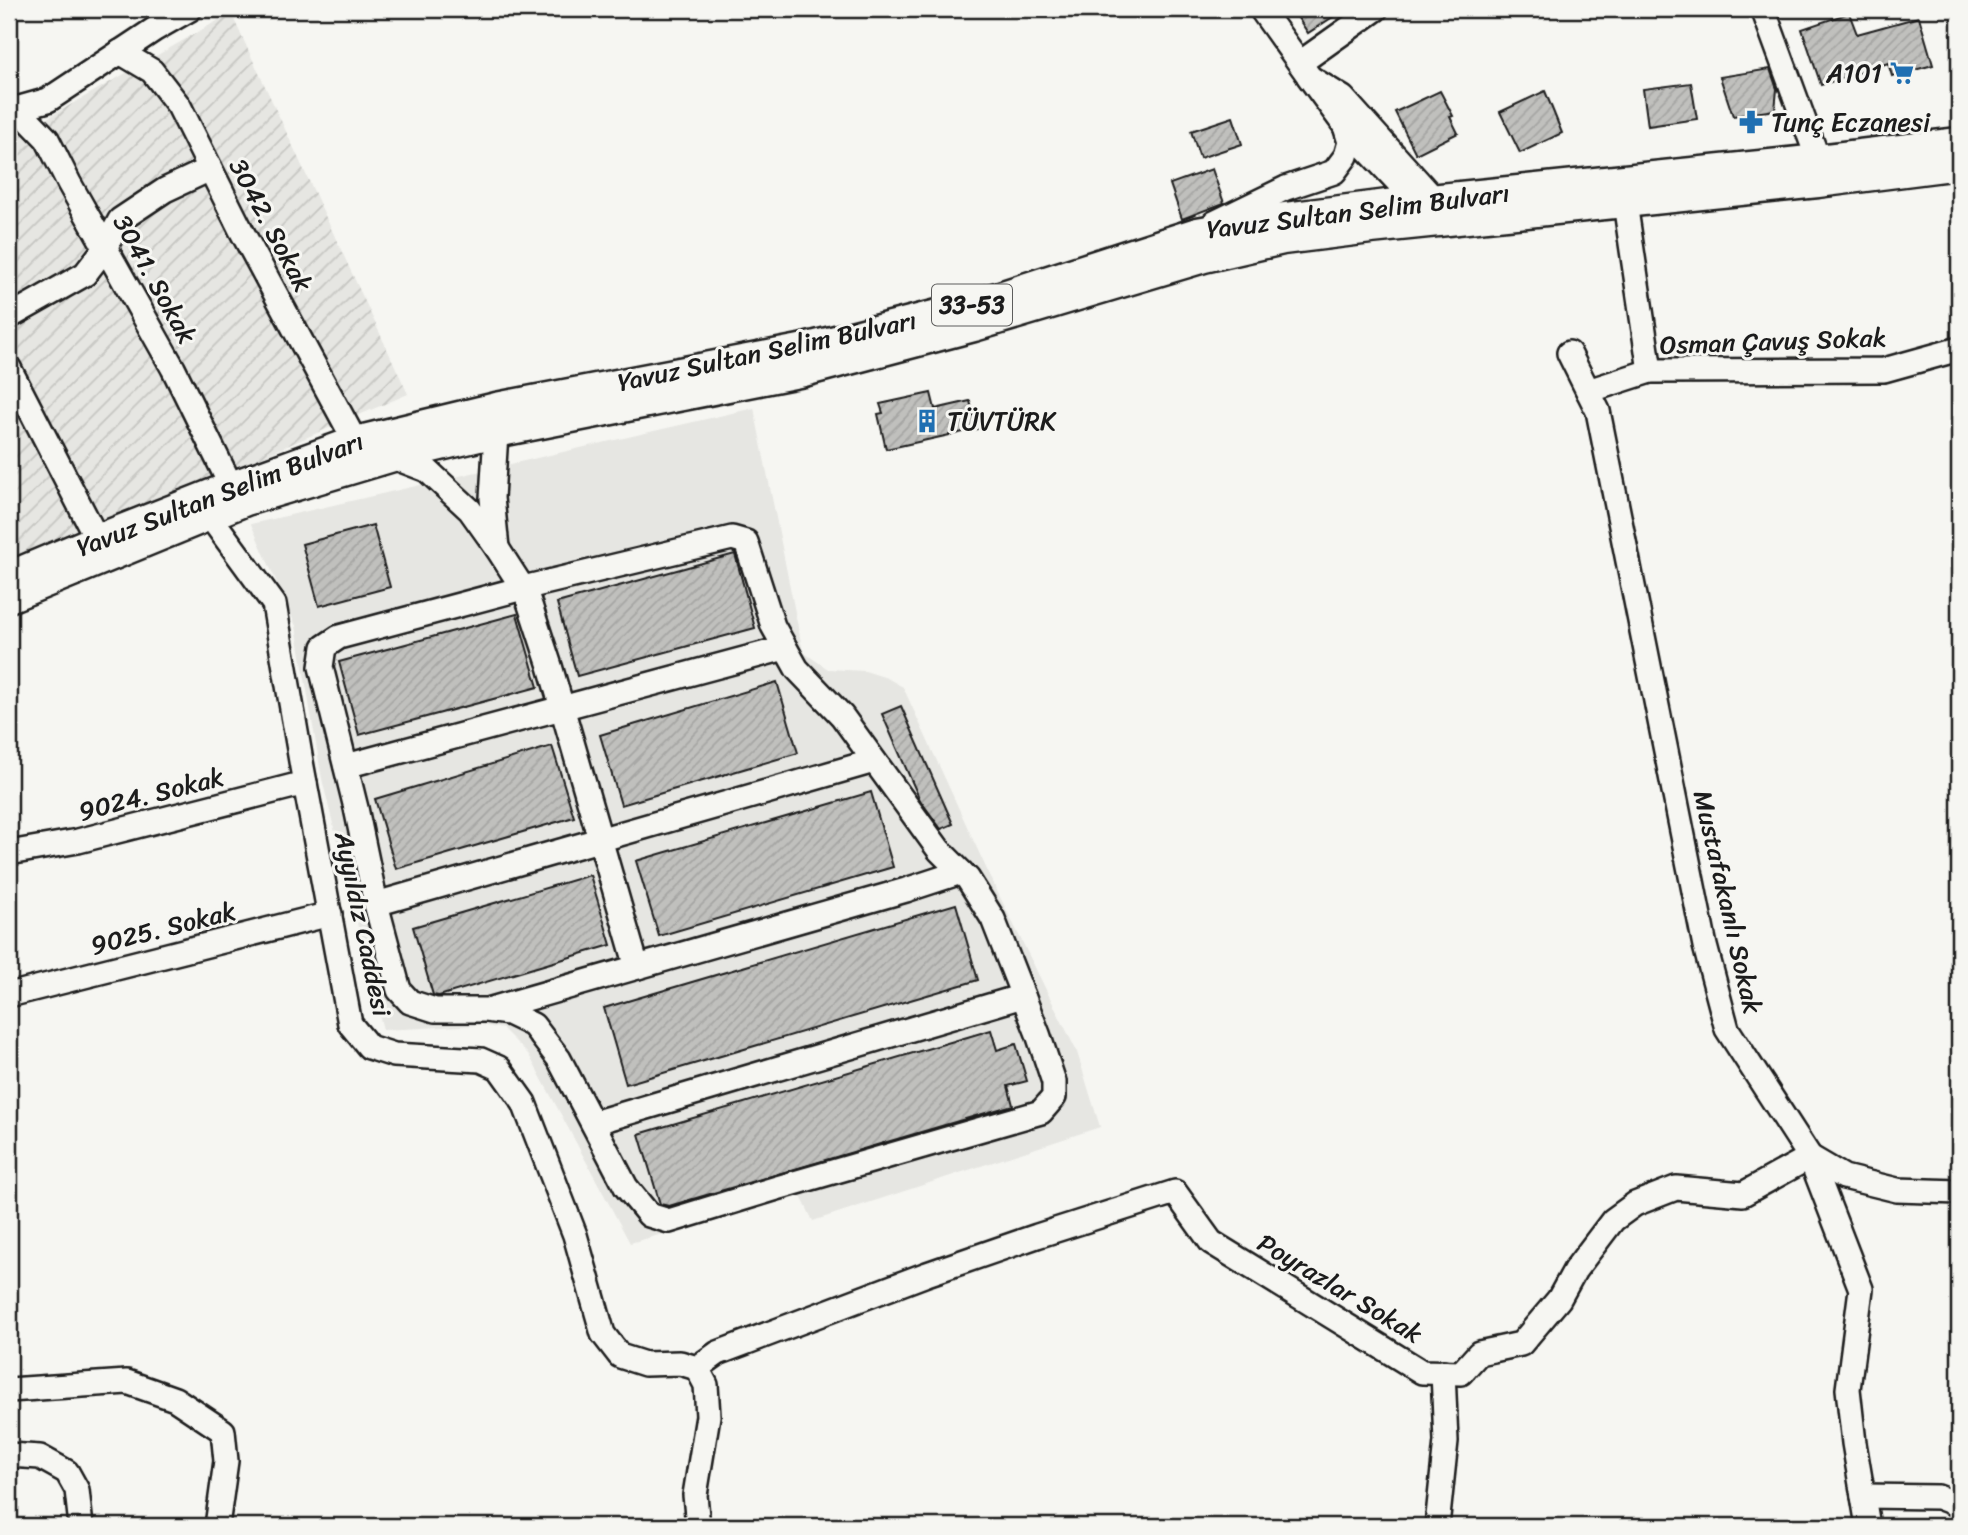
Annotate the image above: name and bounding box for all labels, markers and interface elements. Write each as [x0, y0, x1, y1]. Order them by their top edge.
place label: A101 [1825, 50, 1882, 96]
supermarket icon: A101 [1888, 59, 1916, 87]
place label: Tunç Eczanesi [1771, 99, 1931, 145]
pharmacy icon: Tunç Eczanesi [1737, 108, 1765, 136]
street label: 3042. Sokak [216, 149, 326, 301]
street label: Yavuz Sultan Selim Bulvarı [1204, 170, 1512, 252]
street label: 3041. Sokak [100, 205, 210, 353]
road number: 33-53 [932, 284, 1012, 326]
street label: Yavuz Sultan Selim Bulvarı [613, 297, 921, 405]
street label: Osman Çavuş Sokak [1659, 314, 1887, 368]
place label: TÜVTÜRK [947, 398, 1057, 444]
building icon: TÜVTÜRK [913, 407, 941, 435]
street label: Yavuz Sultan Selim Bulvarı [70, 418, 370, 570]
street label: 9024. Sokak [73, 754, 229, 834]
street label: Mustafakanlı Sokak [1680, 786, 1776, 1019]
street label: Ayyıldız Caddesi [321, 826, 405, 1021]
street label: 9025. Sokak [86, 888, 241, 968]
street label: Poyrazlar Sokak [1248, 1220, 1432, 1356]

